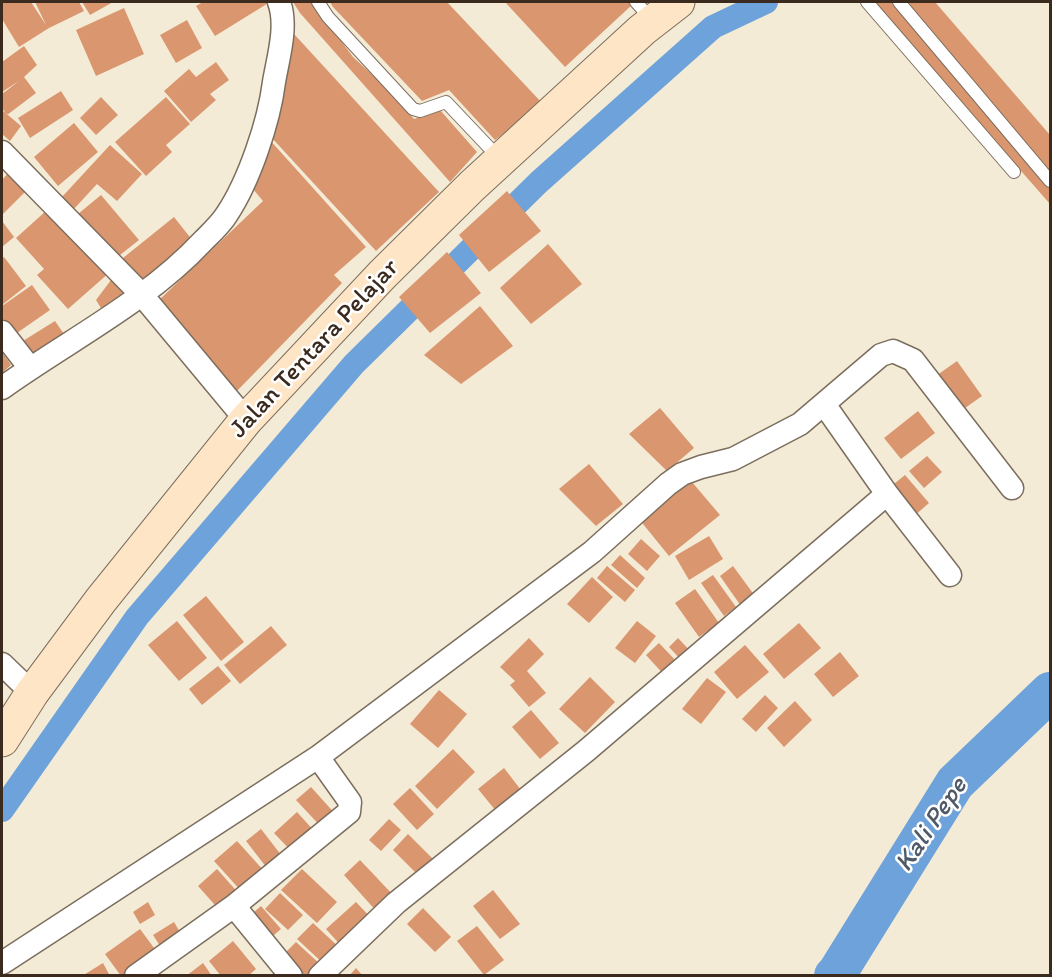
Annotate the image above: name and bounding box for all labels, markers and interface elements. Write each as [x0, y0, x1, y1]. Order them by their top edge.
street label: Jalan Tentara Pelajar [224, 253, 406, 445]
water label: Kali Pepe [889, 772, 975, 878]

